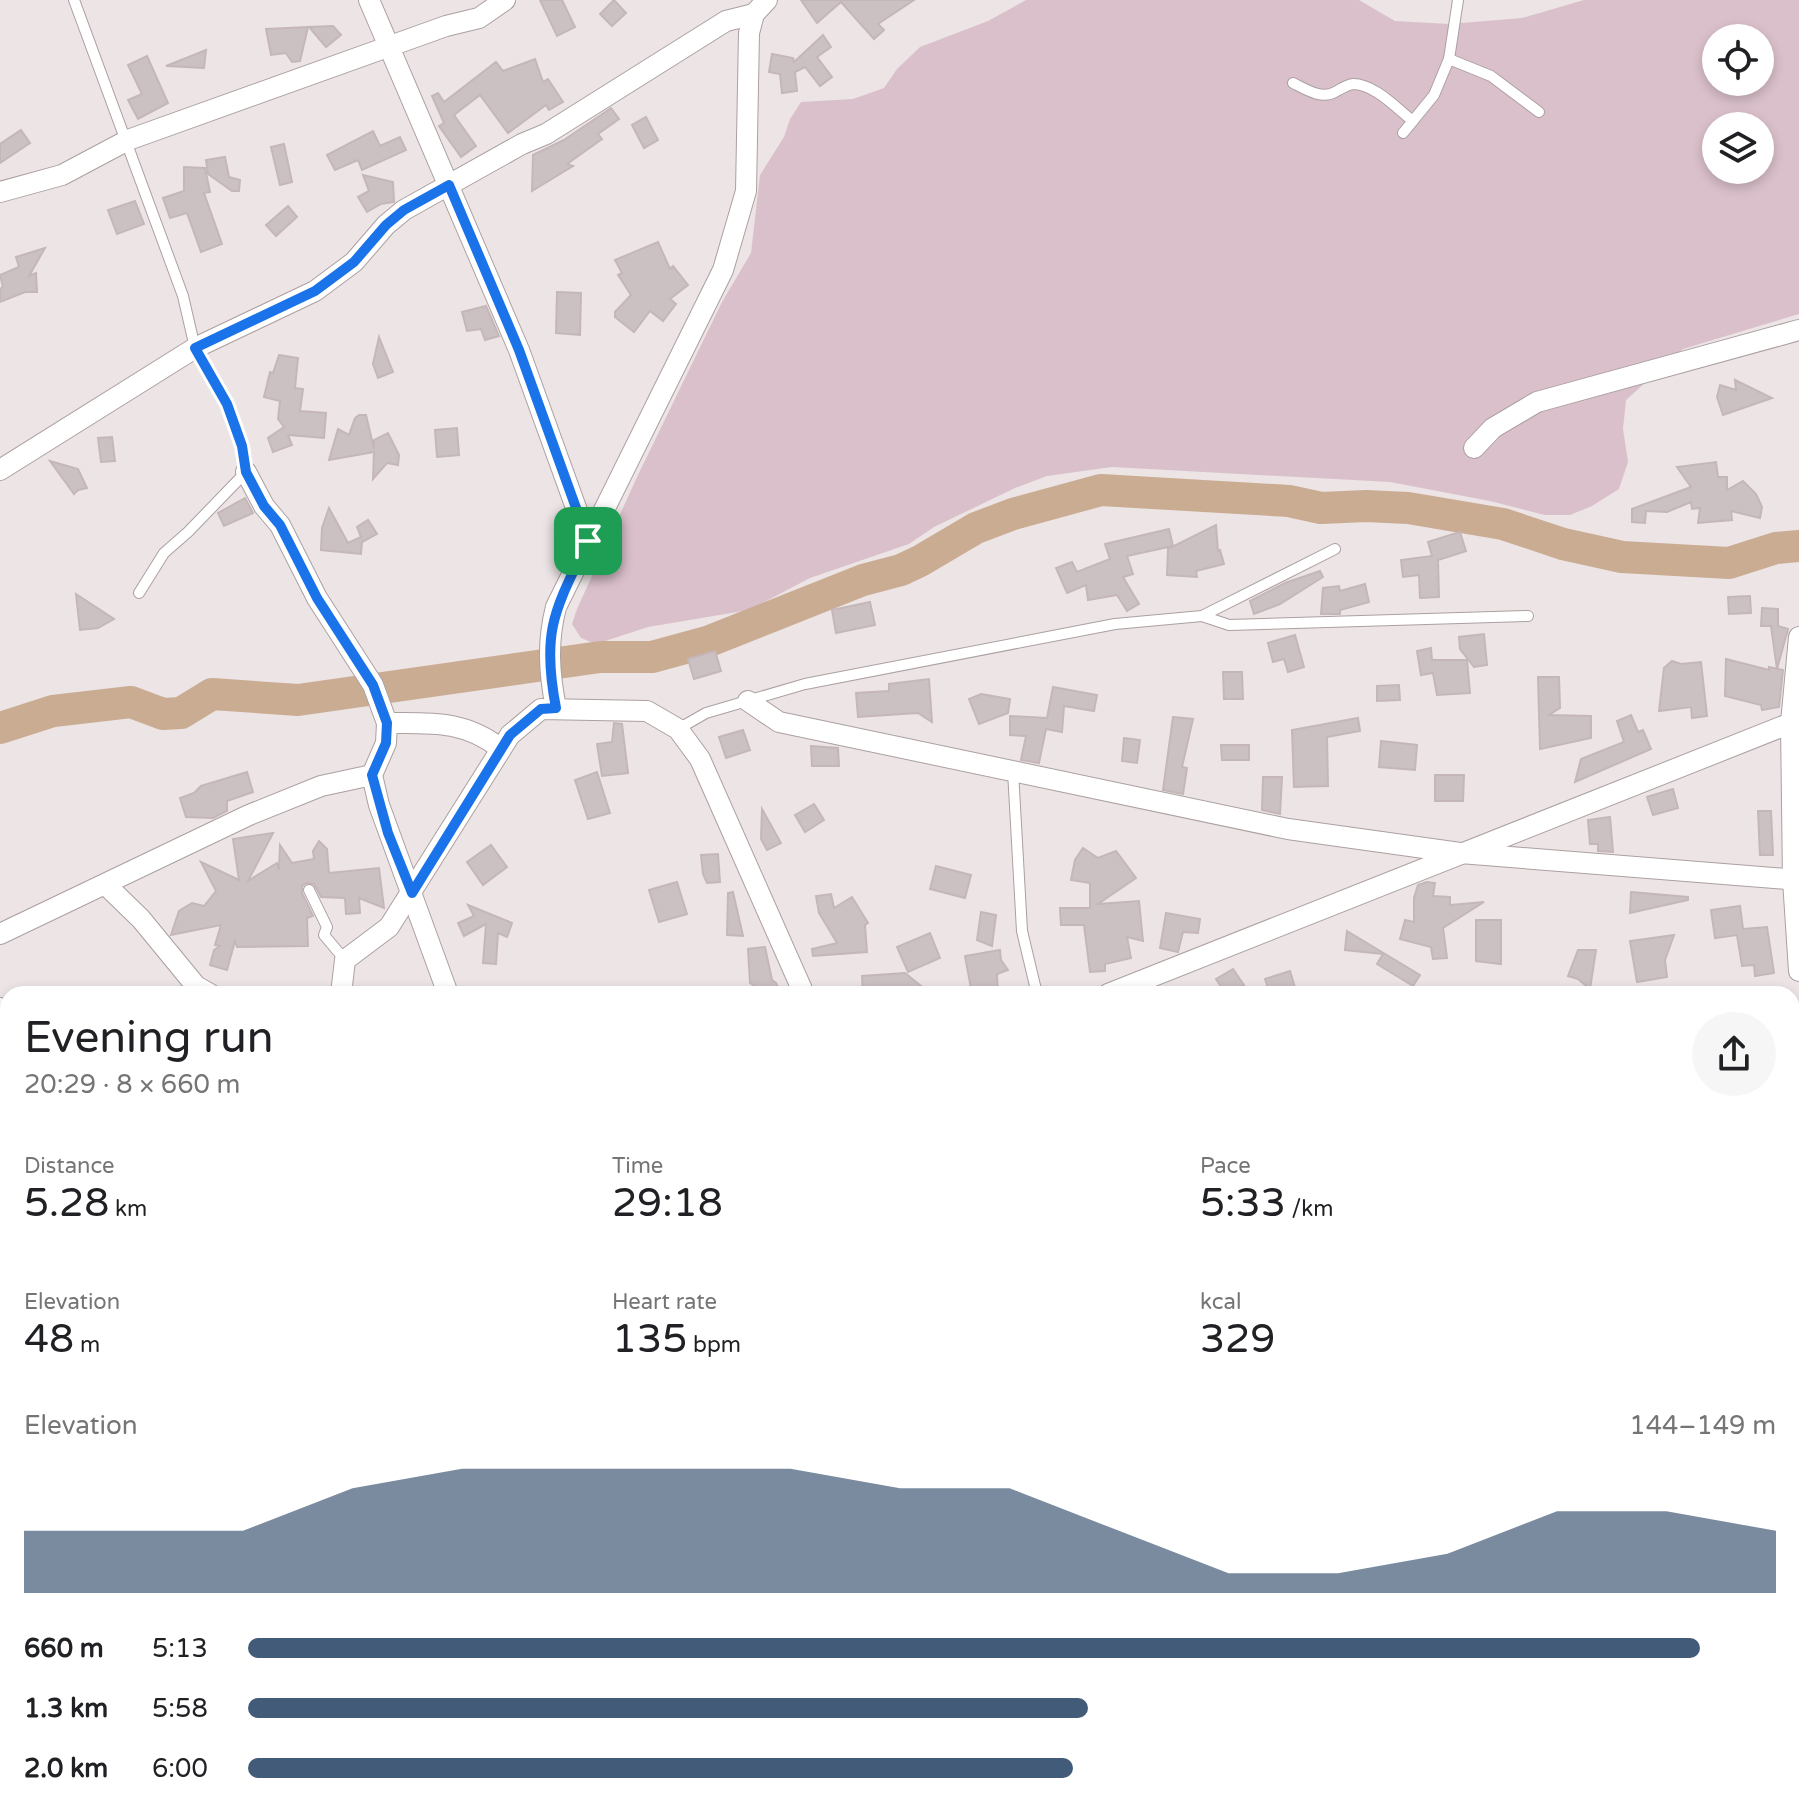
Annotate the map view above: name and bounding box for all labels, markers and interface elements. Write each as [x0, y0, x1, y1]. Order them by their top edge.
map controls [1702, 24, 1774, 184]
button: locate [1702, 24, 1774, 96]
button: layers [1702, 112, 1774, 184]
pin [554, 507, 622, 575]
icon: arrive [566, 519, 610, 563]
text: Evening run [24, 1012, 273, 1065]
button: share [1692, 1012, 1776, 1096]
text: 20:29 · 8 × 660 m [24, 1069, 240, 1100]
text: Distance [24, 1153, 115, 1179]
text: Time [612, 1153, 663, 1179]
text: Pace [1200, 1153, 1251, 1179]
text: 5.28 [24, 1179, 109, 1227]
text: 29:18 [612, 1179, 723, 1227]
text: 5:33 [1200, 1179, 1286, 1227]
text: km [109, 1196, 147, 1222]
text: /km [1286, 1196, 1333, 1222]
text: Elevation [24, 1289, 120, 1315]
text: Heart rate [612, 1289, 717, 1315]
text: kcal [1200, 1289, 1241, 1315]
text: 48 [24, 1315, 74, 1363]
text: 135 [612, 1315, 687, 1363]
text: 329 [1200, 1315, 1275, 1363]
text: m [74, 1332, 100, 1358]
text: bpm [687, 1332, 741, 1358]
text: Elevation [24, 1410, 138, 1441]
text: 144–149 m [1629, 1410, 1776, 1441]
text: 660 m [24, 1633, 104, 1664]
text: 5:13 [152, 1633, 208, 1664]
text: 1.3 km [24, 1693, 108, 1724]
text: 5:58 [152, 1693, 208, 1724]
text: 2.0 km [24, 1753, 108, 1784]
text: 6:00 [152, 1753, 208, 1784]

